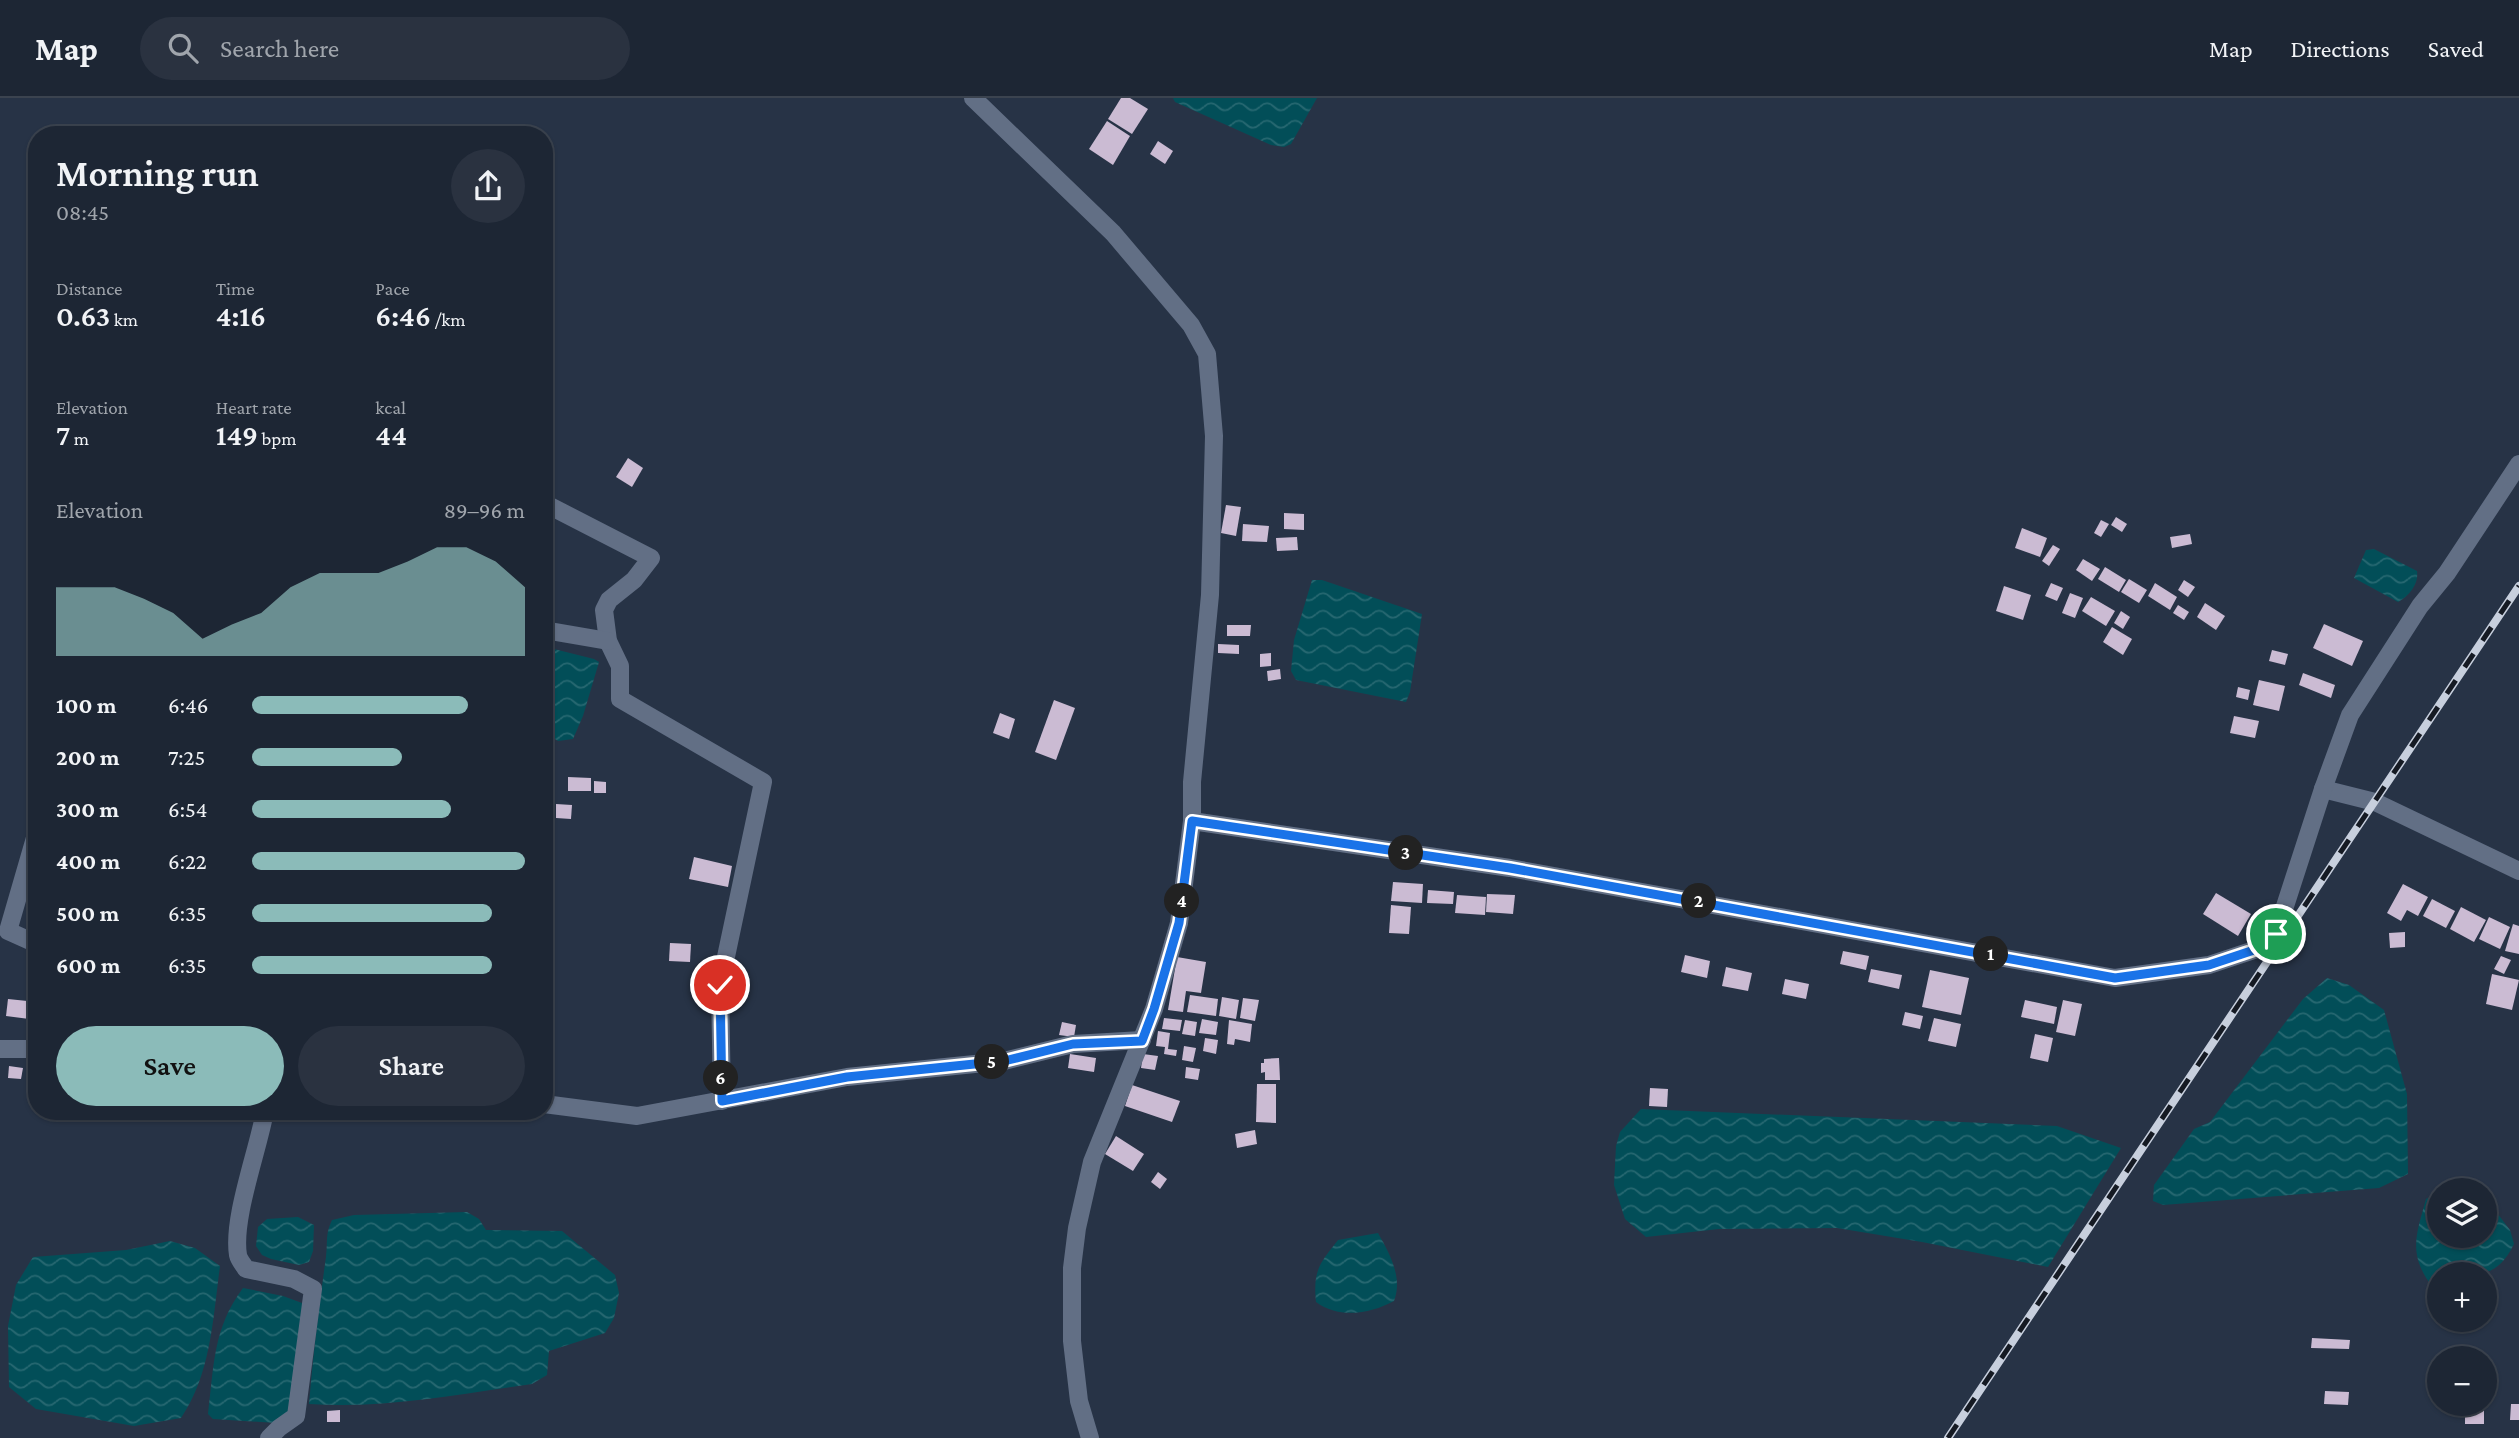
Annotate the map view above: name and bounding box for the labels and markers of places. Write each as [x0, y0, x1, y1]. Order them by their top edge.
pin: 3 [1388, 836, 1424, 870]
pin: 4 [1164, 884, 1200, 918]
pin: 2 [1682, 884, 1716, 918]
pin [2246, 904, 2306, 964]
pin: 1 [1974, 936, 2008, 972]
pin [690, 955, 750, 1015]
pin: 5 [974, 1044, 1010, 1080]
pin: 6 [704, 1060, 738, 1096]

